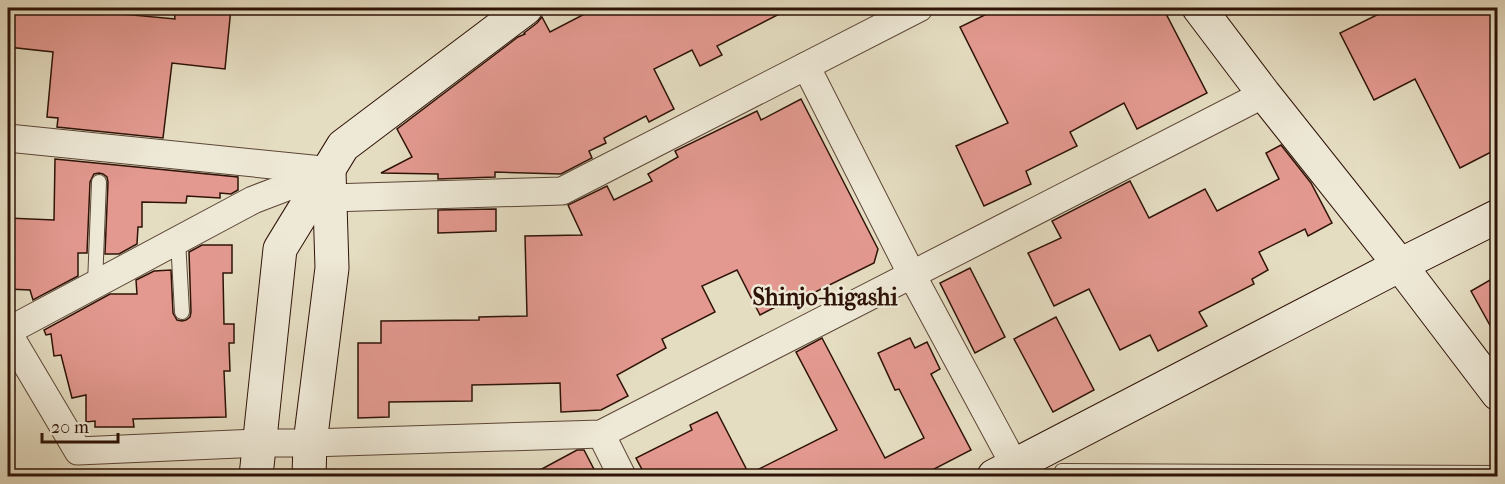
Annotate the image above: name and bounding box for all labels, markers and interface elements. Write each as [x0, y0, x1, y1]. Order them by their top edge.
district label: Shinjo-higashi [753, 283, 898, 311]
scale bar [42, 406, 118, 444]
text: 20 m [51, 417, 89, 438]

